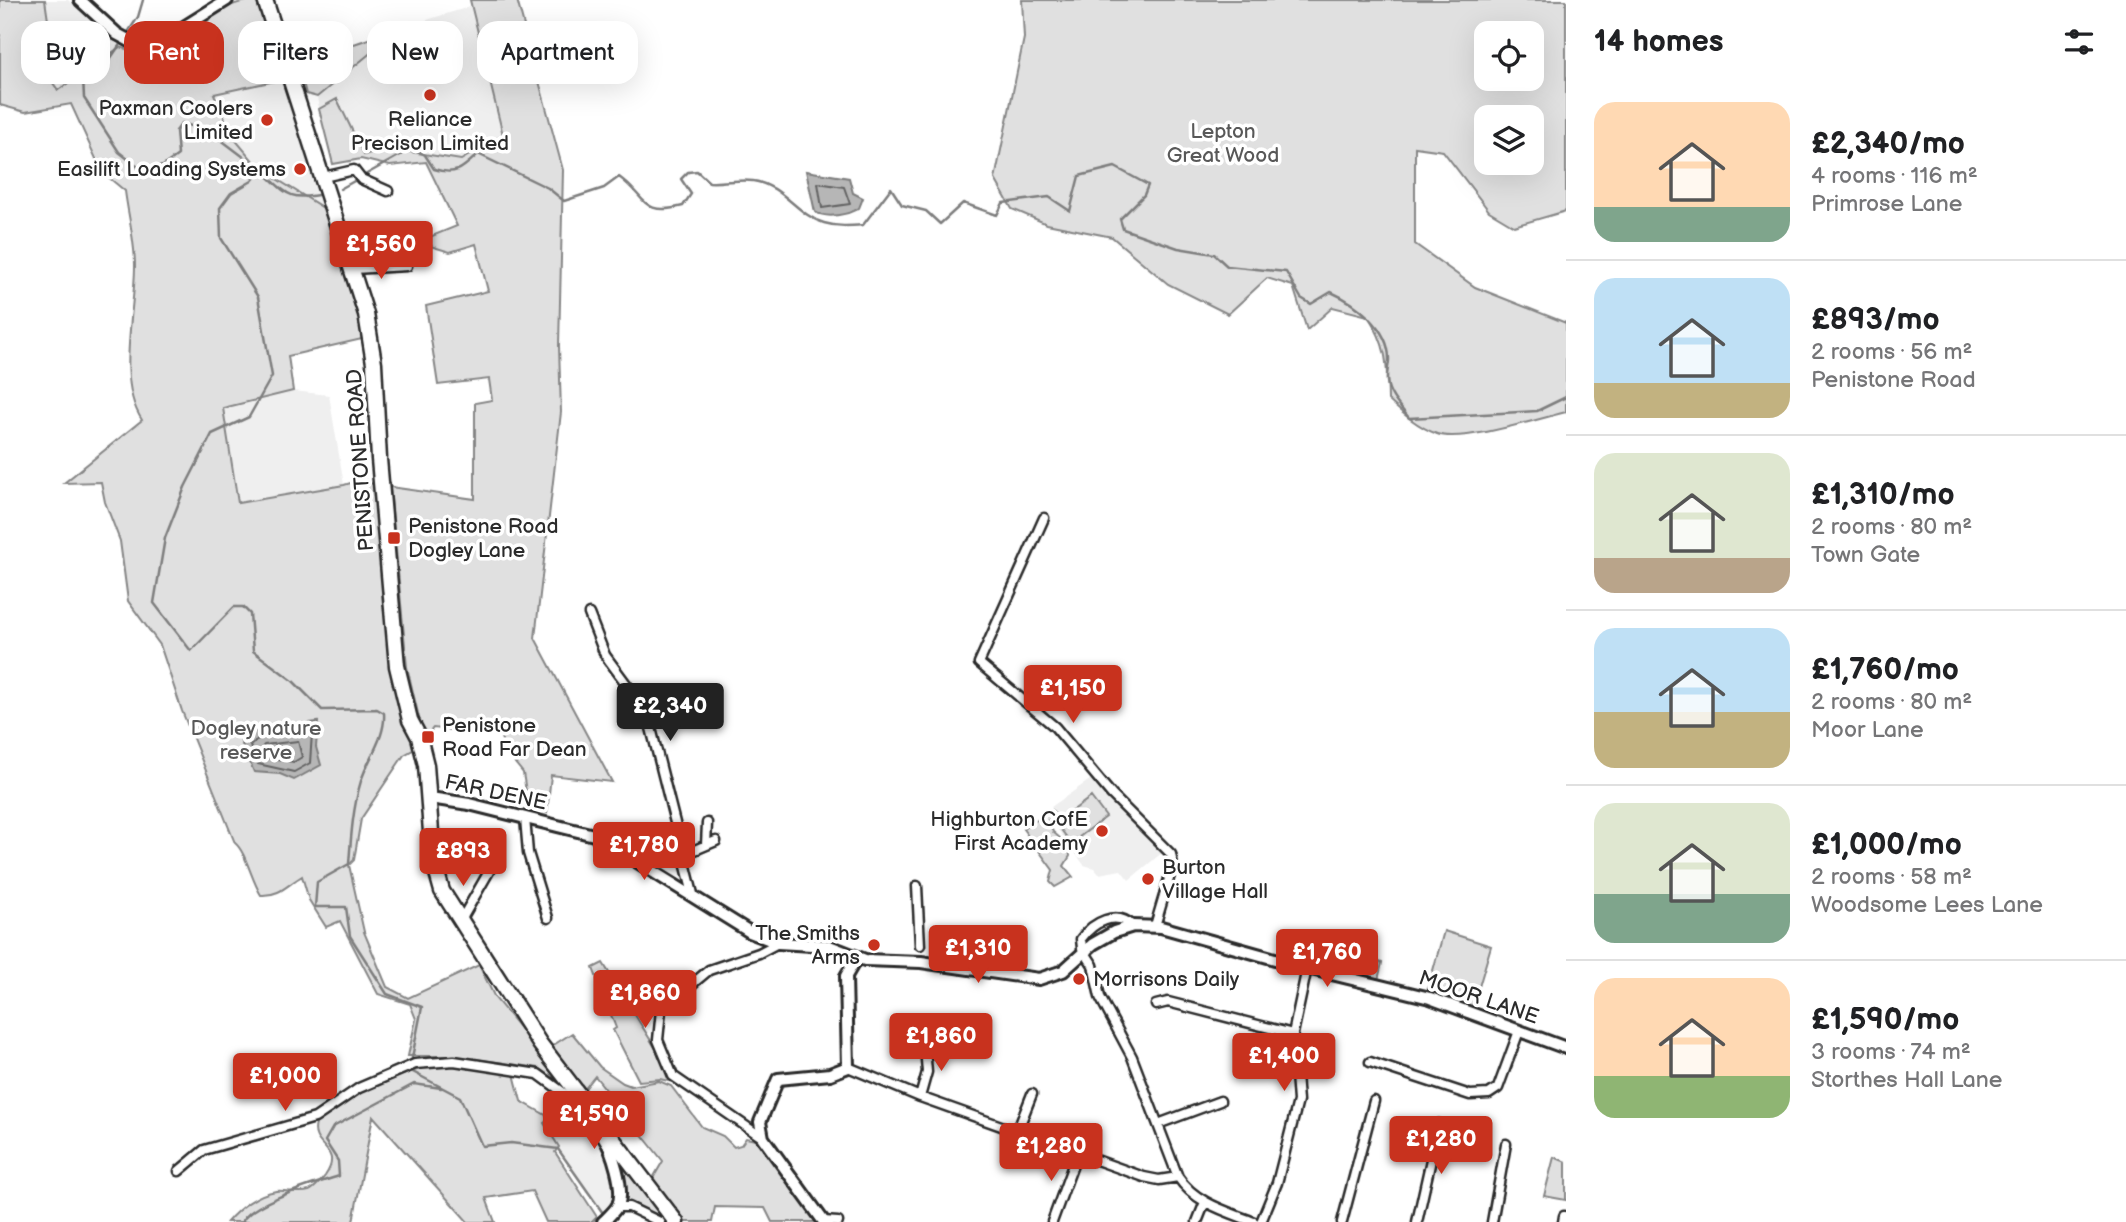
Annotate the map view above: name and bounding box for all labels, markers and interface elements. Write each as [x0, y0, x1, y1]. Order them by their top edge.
chip: Buy [21, 21, 110, 84]
chip: Rent [124, 21, 224, 84]
chip: Filters [238, 21, 353, 84]
chip: New [367, 21, 463, 84]
chip: Apartment [477, 21, 638, 84]
map controls [1474, 21, 1544, 175]
button: locate [1474, 21, 1544, 91]
icon: filters [2060, 23, 2098, 61]
text: 14 homes [1594, 24, 1723, 60]
marker: Reliance Precison Limited [422, 87, 438, 103]
place label: Paxman Coolers Limited [98, 96, 253, 145]
button: layers [1474, 105, 1544, 175]
place label: Reliance Precison Limited [351, 107, 509, 156]
marker: Paxman Coolers Limited [259, 112, 275, 128]
park label: Lepton Great Wood [1167, 119, 1279, 168]
text: £2,340/mo [1811, 126, 1965, 162]
icon: home [1650, 130, 1734, 214]
place label: Easilift Loading Systems [57, 157, 286, 182]
marker: Easilift Loading Systems [292, 161, 308, 177]
text: 4 rooms · 116 m² [1811, 162, 1978, 190]
text: Primrose Lane [1811, 190, 1962, 218]
pin: £1,560 [324, 222, 438, 281]
text: £1,560 [346, 230, 416, 258]
text: £893/mo [1811, 302, 1940, 338]
icon: home [1650, 306, 1734, 390]
text: 2 rooms · 56 m² [1811, 338, 1973, 366]
text: Penistone Road [1811, 366, 1976, 394]
street label: PENISTONE ROAD [342, 368, 379, 552]
text: £1,310/mo [1811, 477, 1955, 513]
icon: home [1650, 481, 1734, 565]
text: 2 rooms · 80 m² [1811, 513, 1972, 541]
place label: Penistone Road Dogley Lane [408, 514, 558, 563]
marker: Penistone Road Dogley Lane [386, 530, 402, 546]
text: Town Gate [1811, 541, 1920, 569]
text: £1,760/mo [1811, 652, 1959, 688]
icon: home [1650, 656, 1734, 740]
pin: £1,150 [1016, 666, 1130, 725]
text: £1,150 [1040, 674, 1106, 702]
pin: £2,340 [613, 684, 727, 743]
text: 2 rooms · 80 m² [1811, 688, 1972, 716]
text: £2,340 [633, 692, 707, 720]
place label: Penistone Road Far Dean [442, 713, 587, 762]
park label: Dogley nature reserve [190, 716, 322, 765]
text: Moor Lane [1811, 716, 1924, 744]
marker: Penistone Road Far Dean [420, 729, 436, 745]
street label: FAR DENE [443, 769, 549, 815]
place label: Highburton CofE First Academy [930, 807, 1089, 856]
pin: £1,780 [587, 822, 701, 882]
marker: Highburton CofE First Academy [1094, 823, 1110, 839]
text: £1,000/mo [1811, 827, 1962, 863]
pin: £893 [422, 828, 504, 888]
text: £1,780 [609, 831, 679, 859]
icon: home [1650, 831, 1734, 915]
text: £893 [435, 837, 491, 865]
place label: Burton Village Hall [1162, 855, 1268, 904]
text: 2 rooms · 58 m² [1811, 863, 1972, 891]
marker: Burton Village Hall [1140, 871, 1156, 887]
text: Woodsome Lees Lane [1811, 891, 2043, 919]
place label: The Smiths Arms [755, 921, 860, 970]
pin: £1,310 [921, 926, 1035, 985]
pin: £1,760 [1270, 930, 1384, 989]
text: £1,310 [945, 934, 1011, 962]
marker: The Smiths Arms [866, 937, 882, 953]
text: £1,760 [1292, 938, 1362, 966]
street label: MOOR LANE [1416, 965, 1542, 1030]
place label: Morrisons Daily [1093, 967, 1240, 992]
pin: £1,860 [588, 970, 702, 1030]
marker: Morrisons Daily [1071, 971, 1087, 987]
text: £1,860 [609, 979, 681, 1007]
text: £1,590/mo [1811, 1002, 1959, 1038]
icon: home [1650, 1006, 1734, 1090]
pin: £1,860 [884, 1014, 998, 1073]
text: £1,860 [905, 1022, 977, 1050]
pin: £1,400 [1227, 1034, 1341, 1093]
text: 3 rooms · 74 m² [1811, 1038, 1971, 1066]
text: £1,400 [1248, 1042, 1320, 1070]
pin: £1,000 [228, 1054, 342, 1113]
text: £1,000 [249, 1062, 321, 1090]
text: Storthes Hall Lane [1811, 1066, 2002, 1094]
pin: £1,590 [537, 1092, 651, 1151]
text: £1,590 [559, 1100, 629, 1128]
pin: £1,280 [1384, 1116, 1498, 1176]
pin: £1,280 [994, 1124, 1108, 1183]
text: £1,280 [1405, 1125, 1477, 1153]
text: £1,280 [1015, 1132, 1087, 1160]

